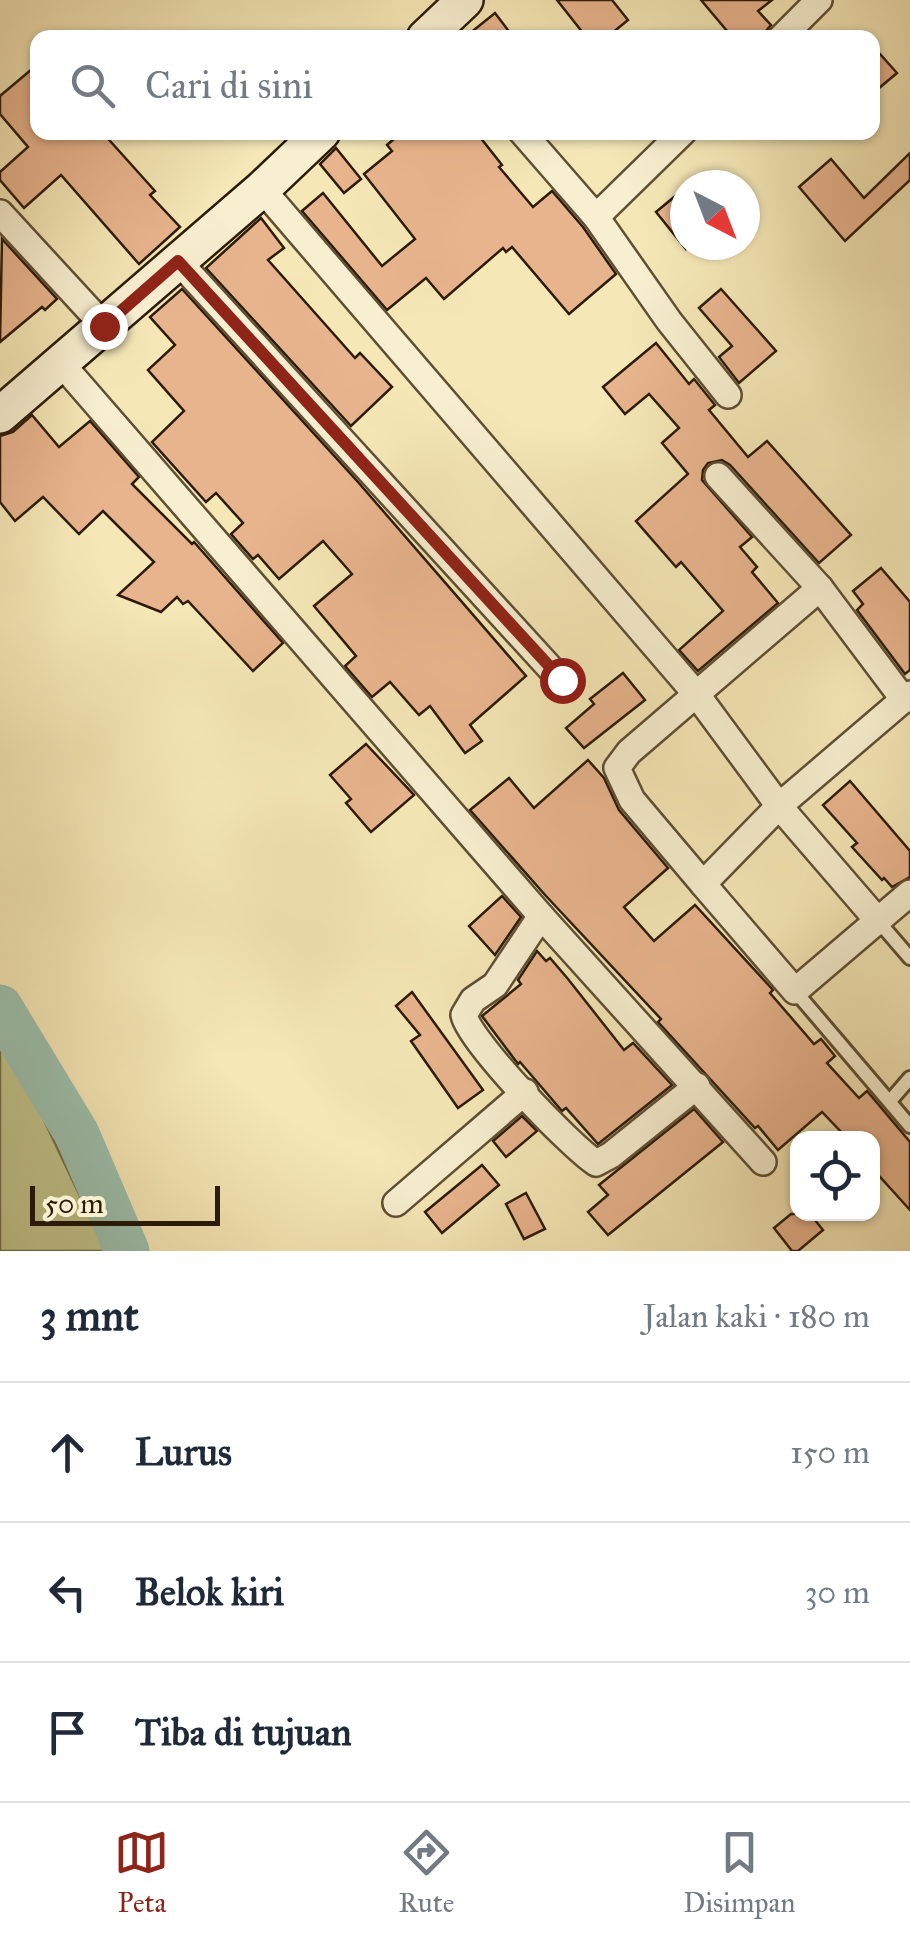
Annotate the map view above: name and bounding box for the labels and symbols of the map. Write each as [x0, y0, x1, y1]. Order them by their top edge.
north arrow [670, 170, 760, 260]
route end [82, 304, 128, 350]
route start [540, 658, 586, 704]
scale bar [30, 1181, 220, 1226]

